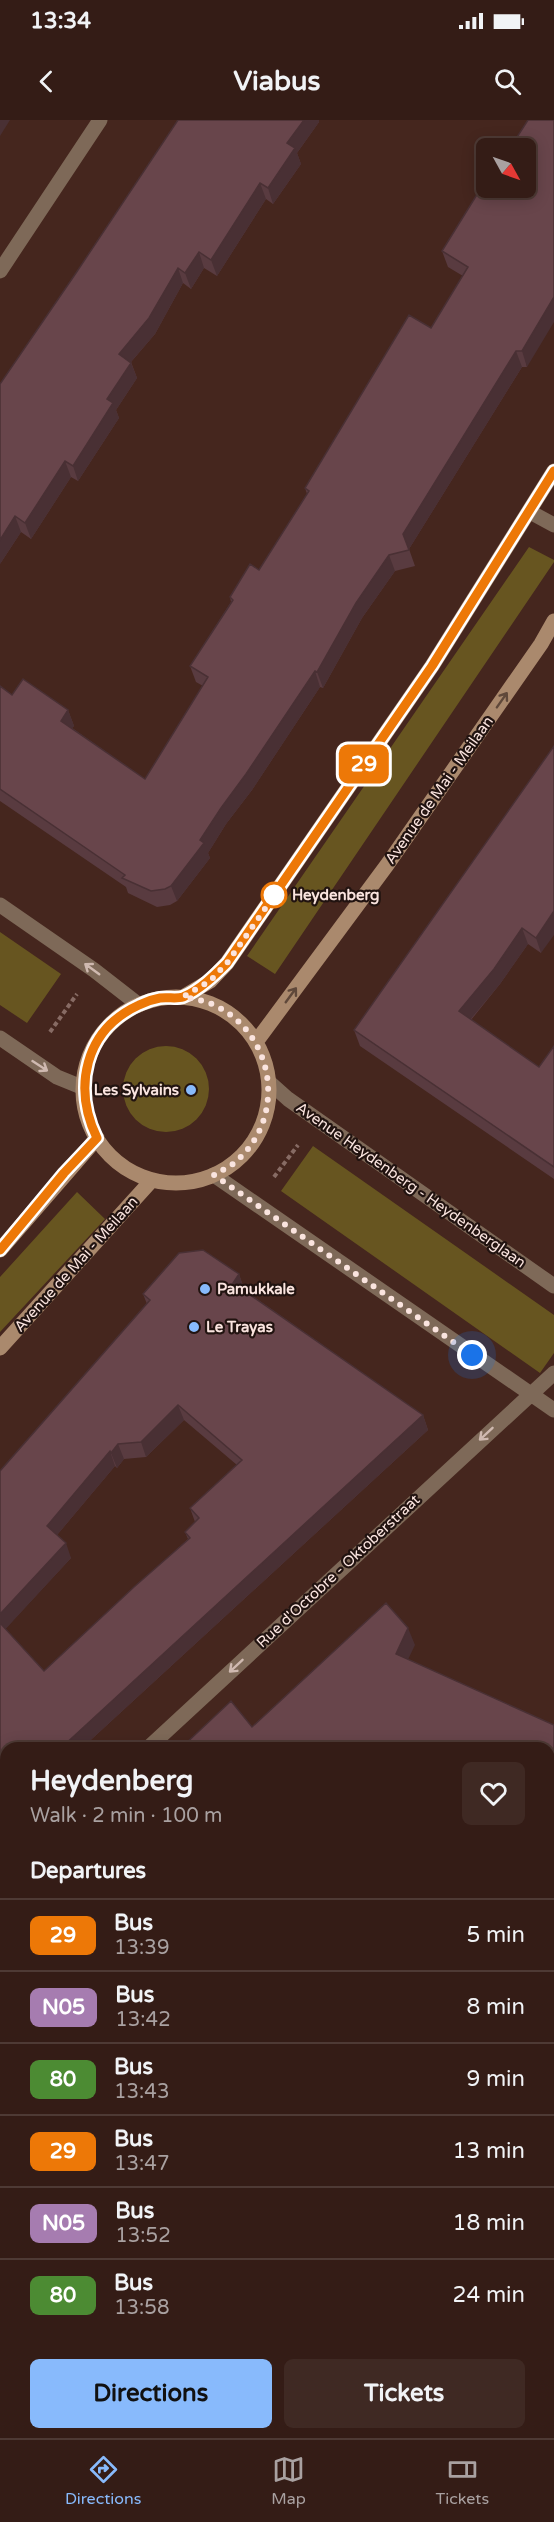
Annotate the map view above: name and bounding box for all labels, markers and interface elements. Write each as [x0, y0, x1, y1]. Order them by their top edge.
text: 13:34 [30, 8, 91, 34]
icon: back [30, 65, 63, 98]
text: Viabus [234, 65, 320, 98]
icon: search [491, 65, 524, 98]
north arrow [476, 138, 536, 198]
map controls [476, 138, 536, 198]
one-way arrow [496, 692, 508, 708]
street label: Avenue de Mai - Meilaan [381, 713, 497, 867]
line badge: 29 [337, 744, 391, 784]
text: 29 [351, 752, 377, 777]
marker: Heydenberg [261, 882, 287, 908]
place label: Heydenberg [292, 886, 380, 905]
one-way arrow [85, 963, 101, 976]
one-way arrow [285, 988, 297, 1004]
one-way arrow [31, 1060, 48, 1072]
place label: Les Sylvains [94, 1081, 179, 1100]
marker: Les Sylvains [184, 1083, 198, 1097]
street label: Avenue Heydenberg - Heydenberglaan [293, 1098, 529, 1272]
street label: Avenue de Mai - Meilaan [10, 1192, 142, 1336]
place label: Pamukkale [217, 1280, 295, 1298]
marker: Pamukkale [198, 1282, 212, 1296]
place label: Le Trayas [206, 1318, 273, 1337]
marker: Le Trayas [187, 1320, 201, 1334]
your location [457, 1340, 487, 1370]
one-way arrow [479, 1426, 494, 1441]
street label: Rue d'Octobre - Oktoberstraat [253, 1490, 424, 1651]
one-way arrow [228, 1659, 243, 1673]
button: heart [462, 1762, 525, 1825]
text: Heydenberg [30, 1764, 193, 1798]
text: Walk · 2 min · 100 m [30, 1804, 222, 1828]
text: Departures [30, 1858, 146, 1884]
text: Bus [114, 1910, 153, 1936]
text: 5 min [466, 1922, 525, 1948]
text: 29 [50, 1923, 76, 1948]
text: 13:39 [114, 1936, 169, 1960]
text: Bus [115, 1982, 154, 2008]
text: 8 min [466, 1994, 525, 2020]
text: N05 [42, 1995, 85, 2020]
text: 13:42 [115, 2008, 171, 2032]
text: Bus [114, 2054, 153, 2080]
text: 9 min [466, 2066, 525, 2092]
text: 80 [50, 2067, 76, 2092]
text: 13:43 [114, 2080, 169, 2104]
text: Bus [114, 2126, 153, 2152]
text: 13 min [453, 2138, 525, 2164]
text: 29 [50, 2139, 76, 2164]
text: 13:47 [114, 2152, 169, 2176]
text: Bus [115, 2198, 154, 2224]
text: 18 min [453, 2210, 525, 2236]
text: N05 [42, 2211, 85, 2236]
text: 13:52 [115, 2224, 171, 2248]
text: Bus [114, 2270, 153, 2296]
text: 24 min [453, 2282, 525, 2308]
text: 80 [50, 2283, 76, 2308]
text: 13:58 [114, 2296, 169, 2320]
button: Directions [30, 2359, 272, 2428]
button: Tickets [284, 2359, 525, 2428]
tab: Directions [65, 2453, 141, 2509]
tab: Map [271, 2453, 306, 2509]
tab: Tickets [436, 2453, 489, 2509]

